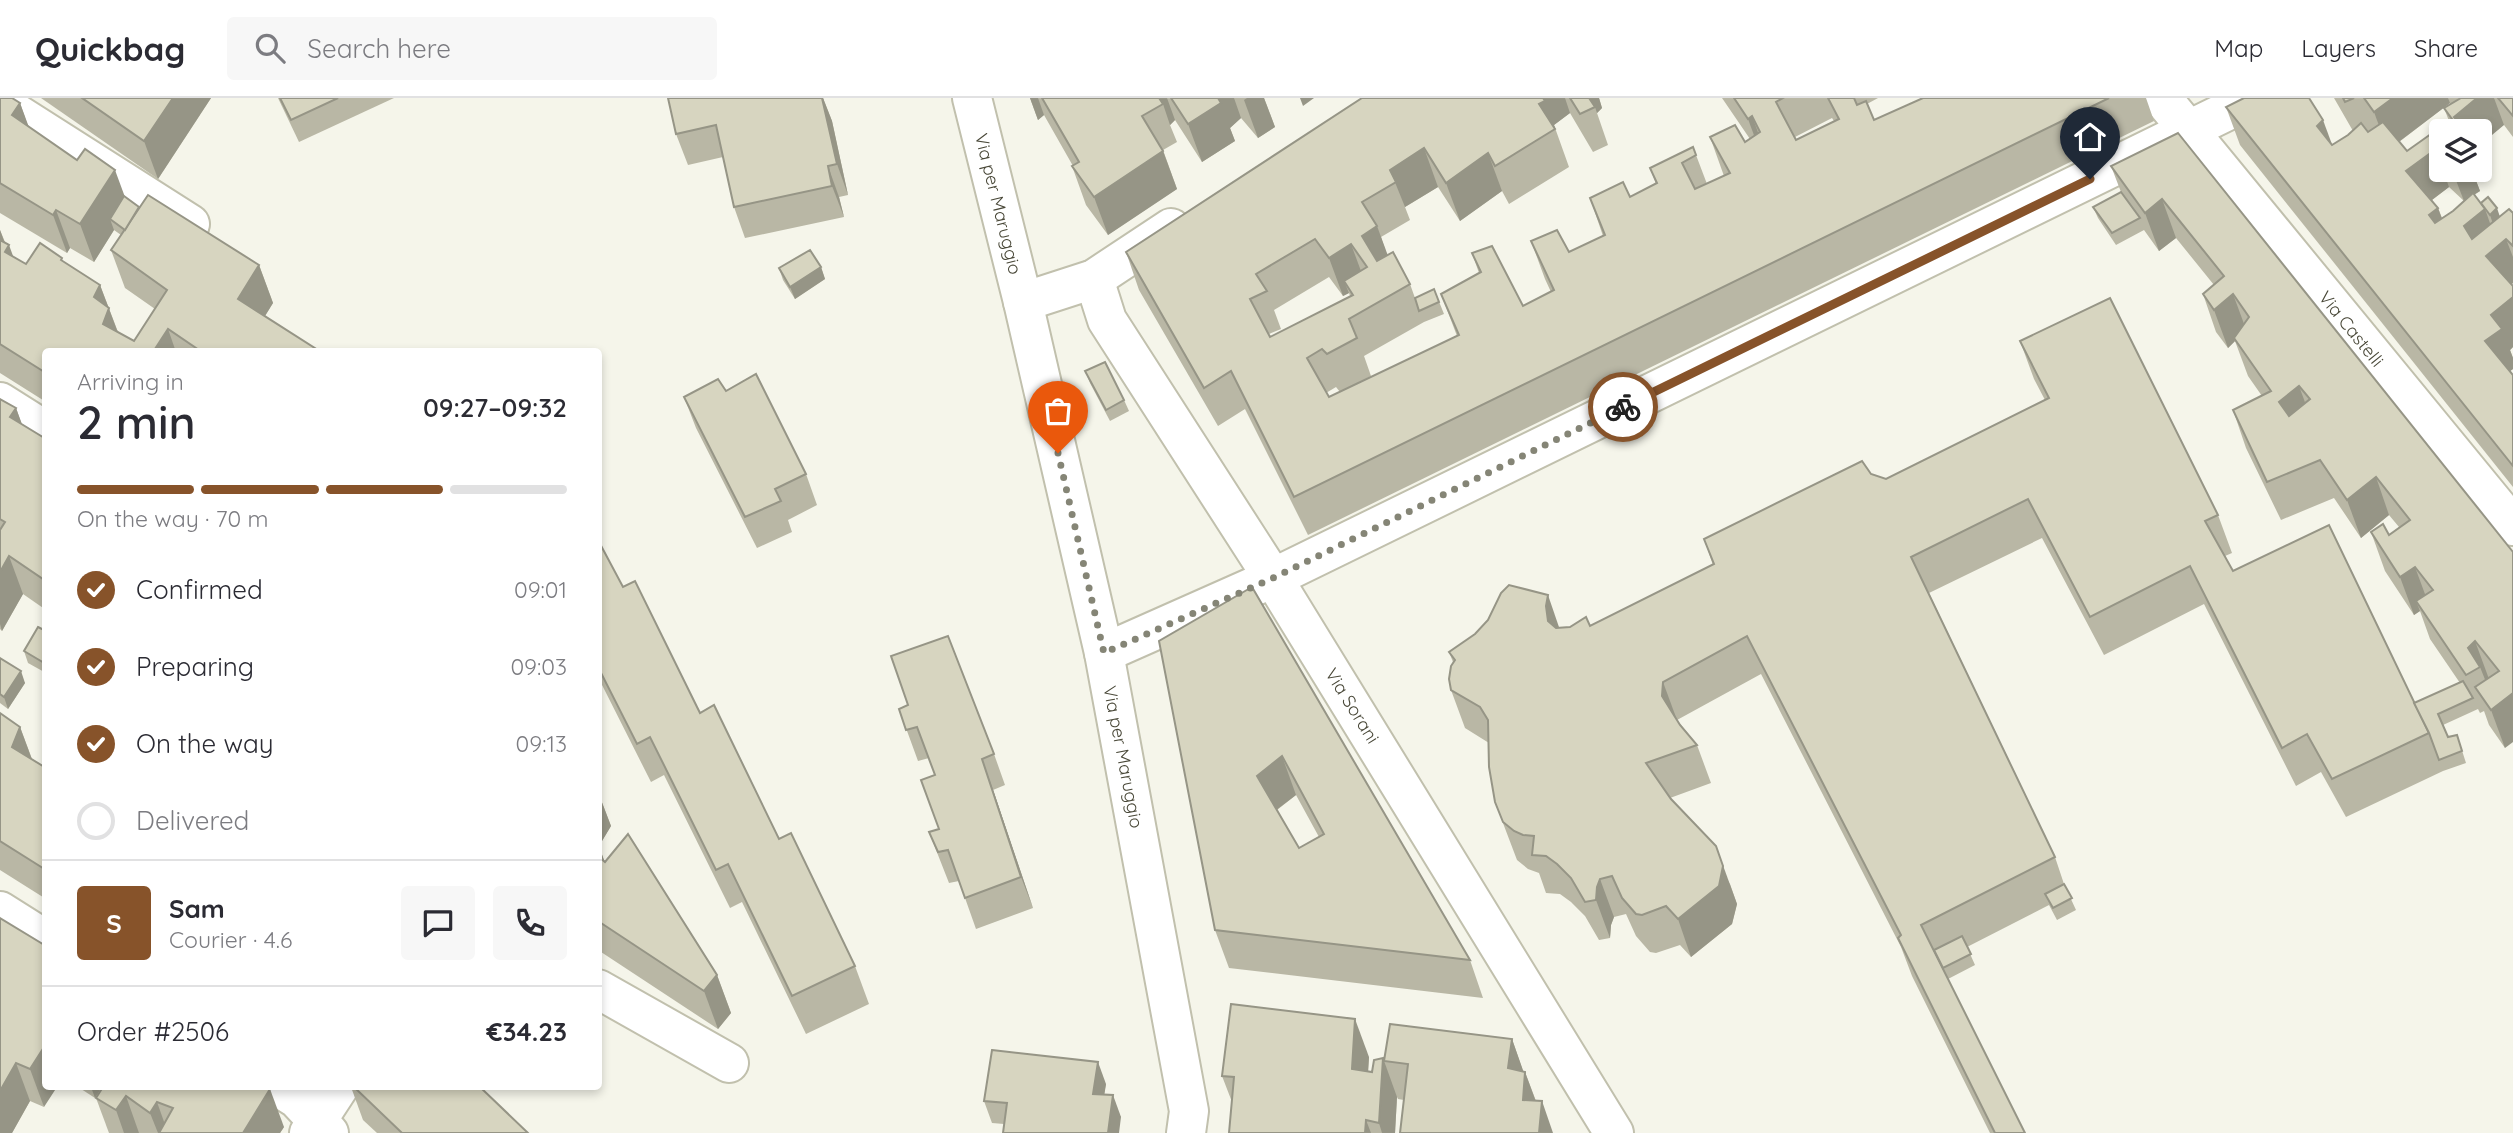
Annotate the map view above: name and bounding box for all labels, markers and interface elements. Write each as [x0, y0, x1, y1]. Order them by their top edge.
search box [227, 17, 717, 80]
text: Quickbag [35, 28, 185, 69]
icon: search [251, 29, 289, 67]
text: Search here [307, 32, 451, 65]
text: Map [2214, 33, 2263, 63]
text: Layers [2301, 33, 2376, 63]
text: Share [2414, 33, 2478, 63]
pin [2060, 107, 2120, 179]
icon: home [2071, 118, 2109, 156]
map controls [2429, 119, 2492, 182]
button: layers [2429, 119, 2492, 182]
street label: Via per Maruggio [970, 131, 1027, 277]
street label: Via Castelli [2314, 286, 2389, 371]
text: Arriving in [77, 367, 184, 396]
courier [1588, 372, 1658, 442]
pin [1028, 381, 1088, 453]
icon: bike [1604, 388, 1642, 426]
text: 09:27–09:32 [423, 391, 567, 424]
icon: bag [1039, 392, 1077, 430]
text: 2 min [77, 393, 196, 451]
text: On the way · 70 m [77, 504, 269, 533]
icon: check [77, 571, 115, 609]
text: Confirmed [136, 573, 263, 606]
text: 09:01 [514, 575, 567, 604]
icon: check [77, 648, 115, 686]
text: Preparing [136, 650, 254, 683]
text: 09:03 [510, 652, 567, 681]
street label: Via Sorani [1320, 664, 1385, 748]
street label: Via per Maruggio [1098, 684, 1149, 830]
icon: check [77, 725, 115, 763]
text: On the way [136, 727, 274, 760]
text: 09:13 [516, 729, 567, 758]
text: Delivered [136, 804, 249, 837]
button: chat [401, 886, 475, 960]
button: phone [493, 886, 567, 960]
text: Sam [169, 892, 225, 925]
text: S [106, 907, 122, 940]
text: Courier · 4.6 [169, 925, 292, 954]
text: Order #2506 [77, 1015, 229, 1048]
text: €34.23 [486, 1015, 567, 1048]

